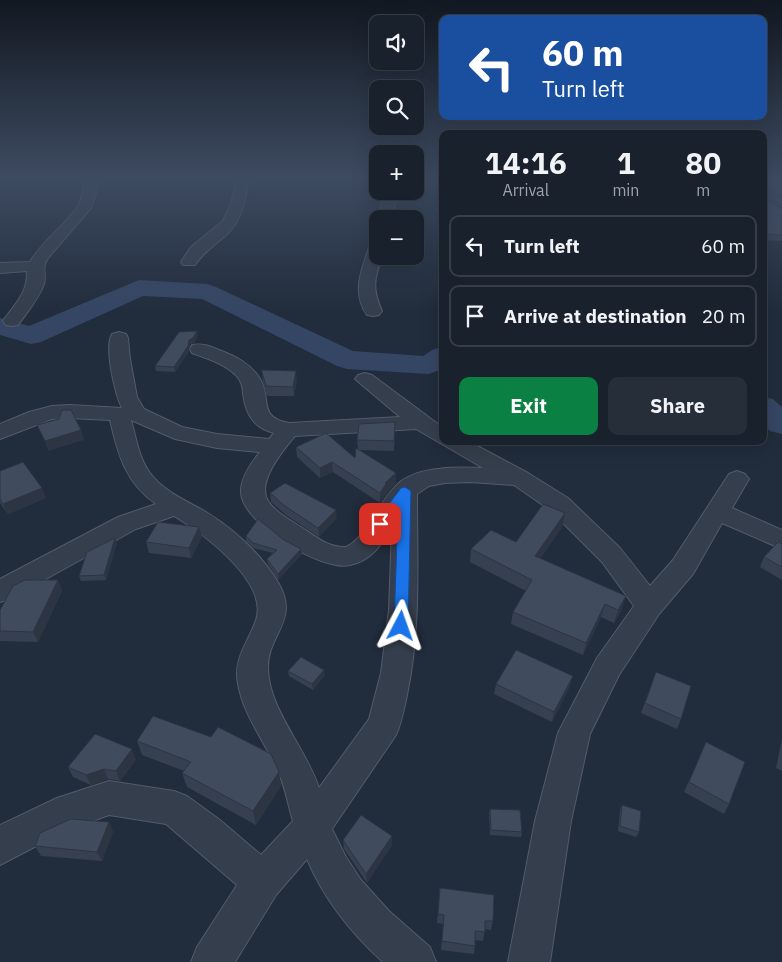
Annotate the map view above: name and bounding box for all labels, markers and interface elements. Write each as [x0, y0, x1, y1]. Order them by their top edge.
map controls [369, 15, 424, 265]
button: sound [369, 15, 424, 70]
text: 60 m [542, 30, 624, 76]
icon: left [459, 35, 524, 100]
text: Turn left [542, 74, 625, 103]
button: search [369, 80, 424, 135]
text: 14:16 [485, 143, 567, 182]
text: 1 [617, 143, 635, 182]
text: 80 [685, 143, 721, 182]
button: + [369, 145, 424, 200]
text: Arrival [502, 180, 549, 200]
text: min [612, 180, 639, 200]
text: m [696, 180, 710, 200]
button: − [369, 210, 424, 265]
icon: left [461, 232, 489, 260]
text: Turn left [504, 234, 580, 258]
text: 60 m [701, 234, 745, 258]
icon: arrive [461, 302, 489, 330]
text: Arrive at destination [504, 304, 687, 328]
text: 20 m [702, 304, 746, 328]
button: Exit [459, 377, 598, 435]
button: Share [608, 377, 747, 435]
pin [359, 503, 401, 545]
icon: arrive [366, 510, 394, 538]
position arrow [374, 599, 426, 651]

